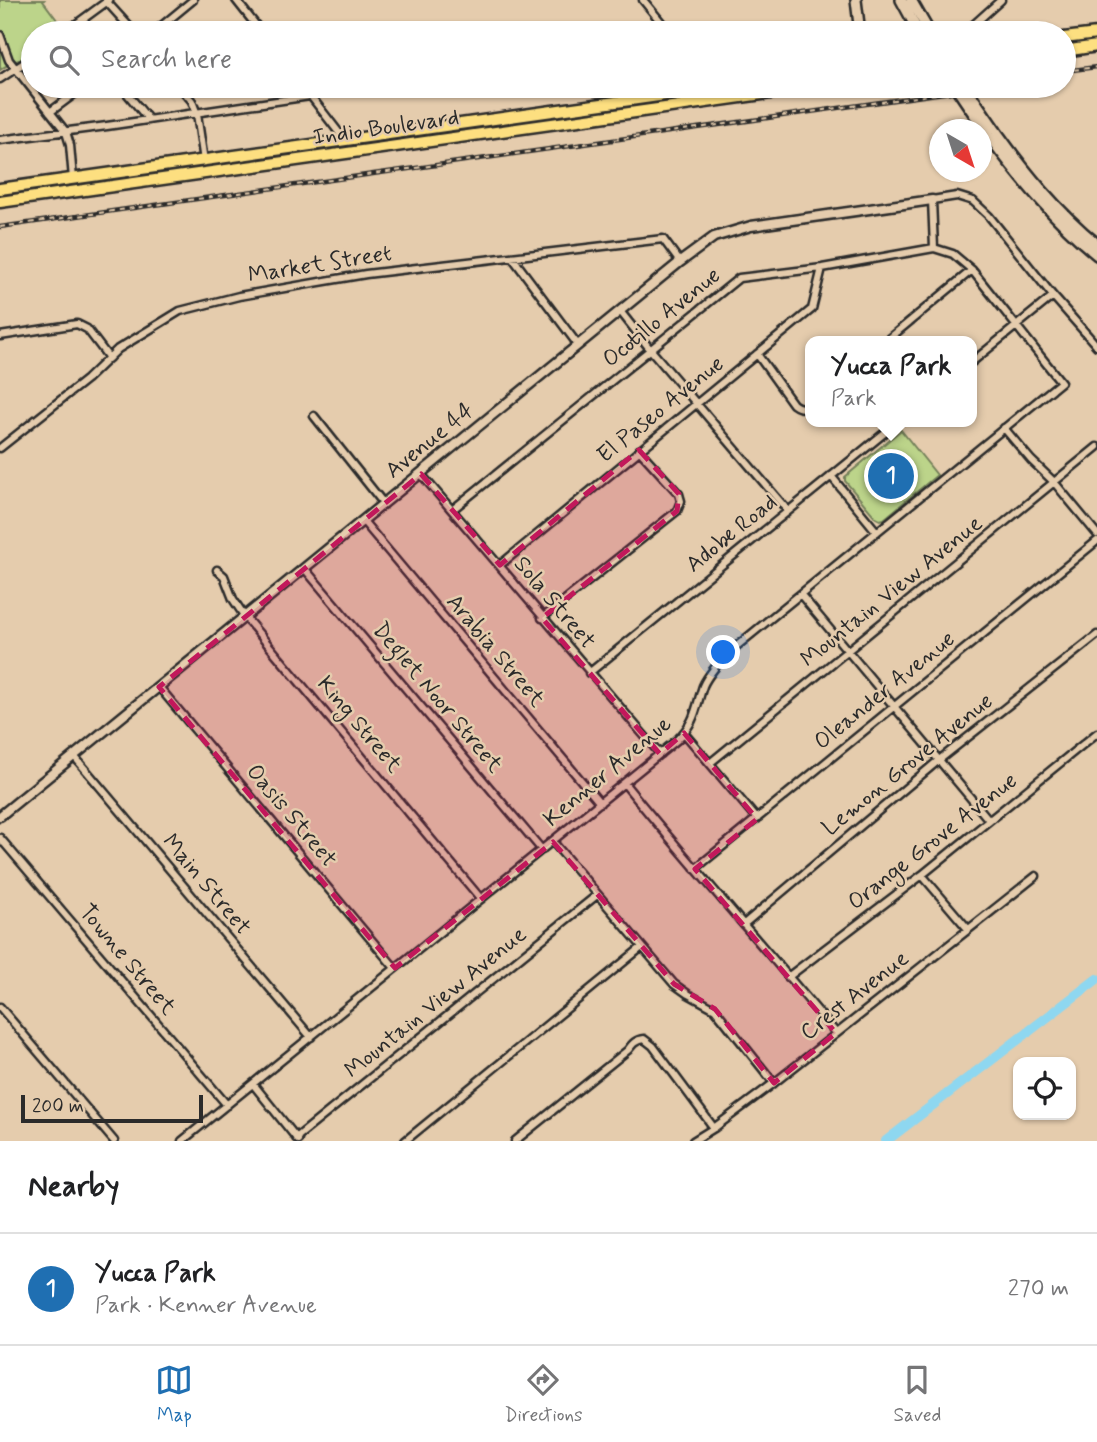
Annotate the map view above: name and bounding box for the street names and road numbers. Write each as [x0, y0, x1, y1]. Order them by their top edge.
street label: Indio Boulevard [311, 103, 461, 153]
street label: Market Street [246, 239, 394, 291]
street label: Ocotillo Avenue [597, 261, 727, 375]
street label: El Paseo Avenue [591, 350, 731, 470]
street label: Avenue 44 [380, 396, 481, 486]
street label: Adobe Road [680, 488, 784, 580]
street label: Mountain View Avenue [795, 509, 989, 675]
street label: Sola Street [506, 550, 602, 656]
street label: Arabia Street [439, 588, 551, 714]
street label: Deglet Noor Street [363, 616, 509, 781]
street label: Oleander Avenue [808, 625, 962, 757]
street label: King Street [308, 670, 409, 781]
street label: Lemon Grove Avenue [816, 687, 1000, 843]
street label: Kenner Avenue [538, 709, 678, 834]
street label: Oasis Street [239, 758, 343, 874]
street label: Orange Grove Avenue [842, 766, 1025, 919]
street label: Main Street [155, 828, 257, 942]
street label: Towne Street [72, 898, 183, 1022]
street label: Mountain View Avenue [339, 920, 533, 1086]
street label: Crest Avenue [795, 944, 915, 1048]

